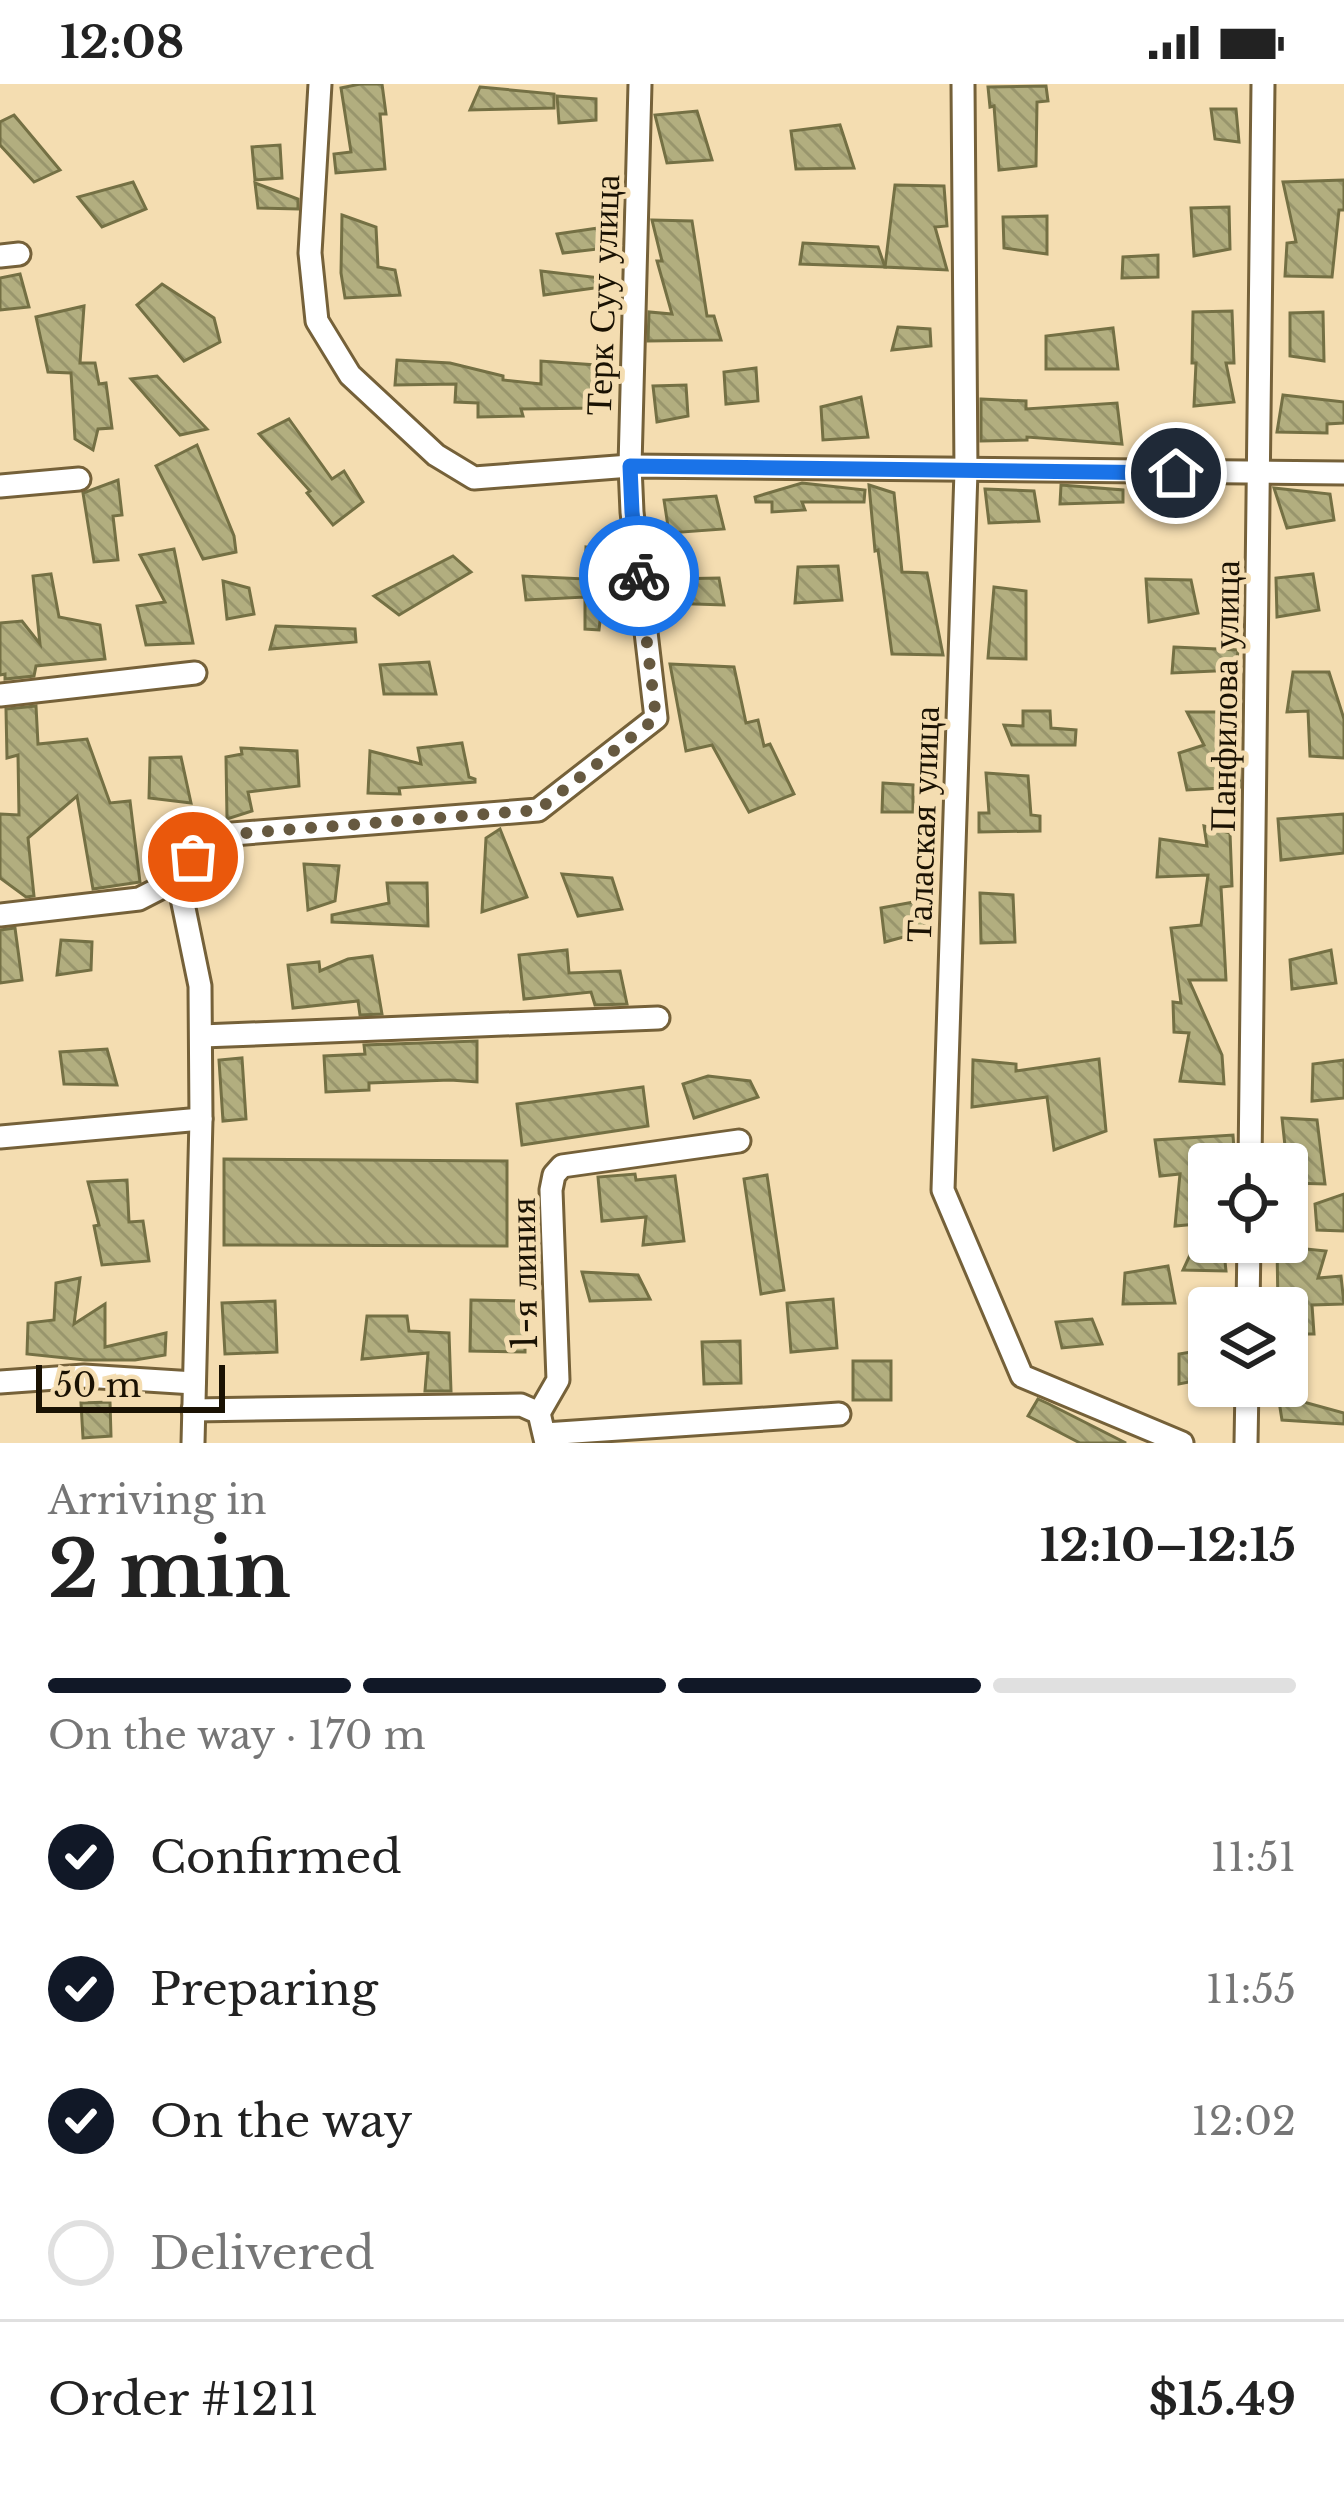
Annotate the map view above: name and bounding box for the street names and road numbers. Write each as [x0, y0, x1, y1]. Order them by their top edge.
street label: Терк Суу улица [576, 174, 629, 416]
street label: Панфилова улица [1200, 560, 1249, 832]
street label: Талаская улица [896, 705, 949, 943]
street label: 1-я линия [500, 1198, 547, 1350]

